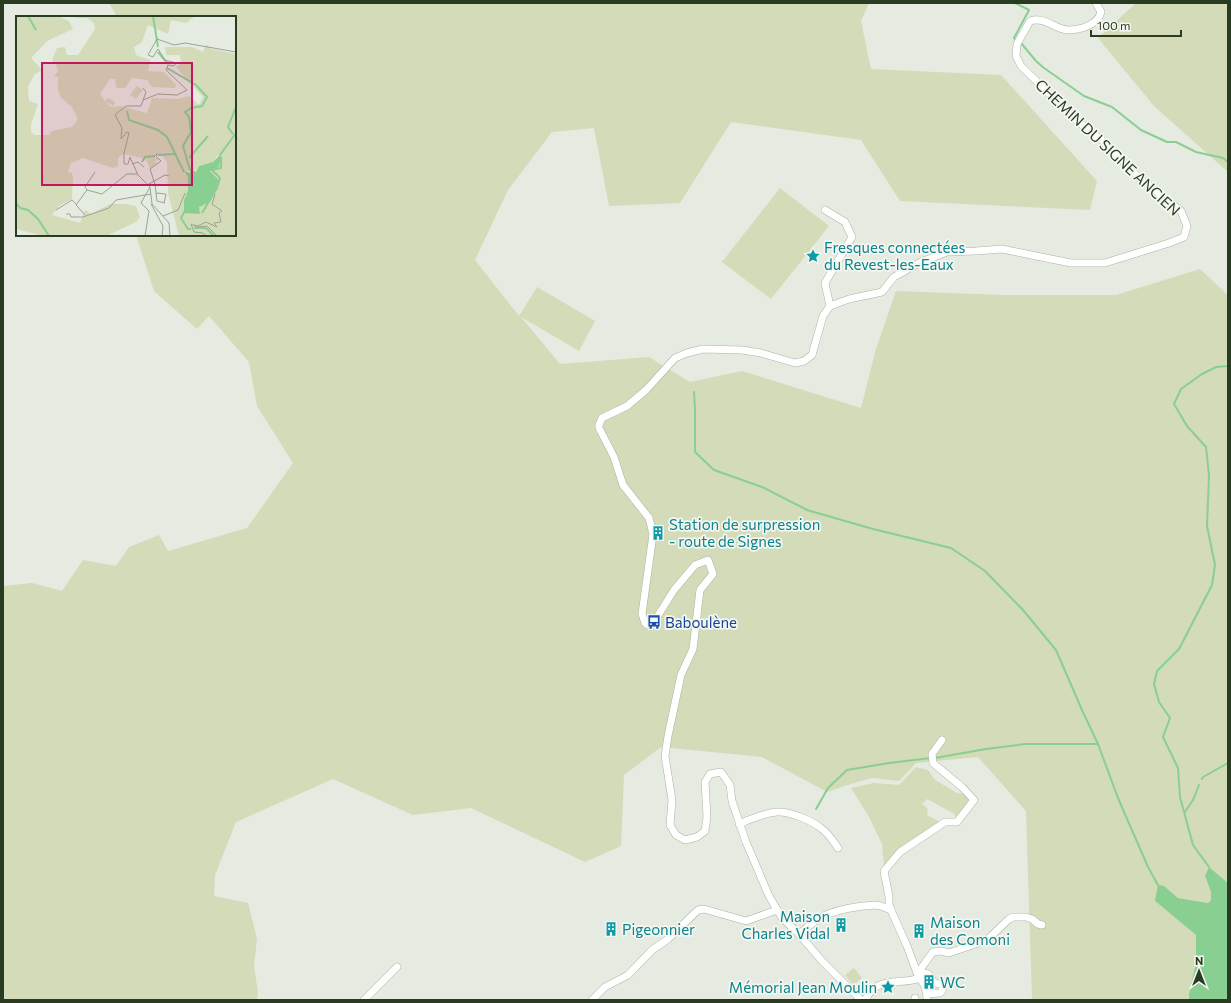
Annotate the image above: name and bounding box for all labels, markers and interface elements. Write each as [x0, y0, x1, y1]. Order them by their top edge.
scale bar [1091, 12, 1181, 38]
inset map [16, 16, 236, 236]
text: 100 m [1097, 18, 1131, 32]
street label: CHEMIN DU SIGNE ANCIEN [1032, 75, 1184, 219]
place label: Fresques connectées du Revest-les-Eaux [824, 238, 965, 273]
place icon: Fresques connectées du Revest-les-Eaux [805, 248, 821, 264]
place label: Station de surpression - route de Signes [669, 515, 820, 550]
building icon: Station de surpression - route de Signes [650, 525, 666, 541]
place label: Baboulène [665, 613, 737, 631]
bus stop icon: Baboulène [646, 614, 662, 630]
place label: Maison Charles Vidal [741, 907, 830, 942]
place label: Maison des Comoni [930, 913, 1010, 948]
building icon: Maison Charles Vidal [833, 917, 849, 933]
place label: Pigeonnier [622, 920, 695, 938]
building icon: Pigeonnier [603, 921, 619, 937]
building icon: Maison des Comoni [911, 923, 927, 939]
north arrow [1179, 951, 1219, 991]
text: N [1195, 954, 1203, 967]
place label: WC [940, 973, 965, 991]
building icon: WC [921, 974, 937, 990]
place label: Mémorial Jean Moulin [729, 978, 877, 996]
place icon: Mémorial Jean Moulin [880, 979, 896, 995]

